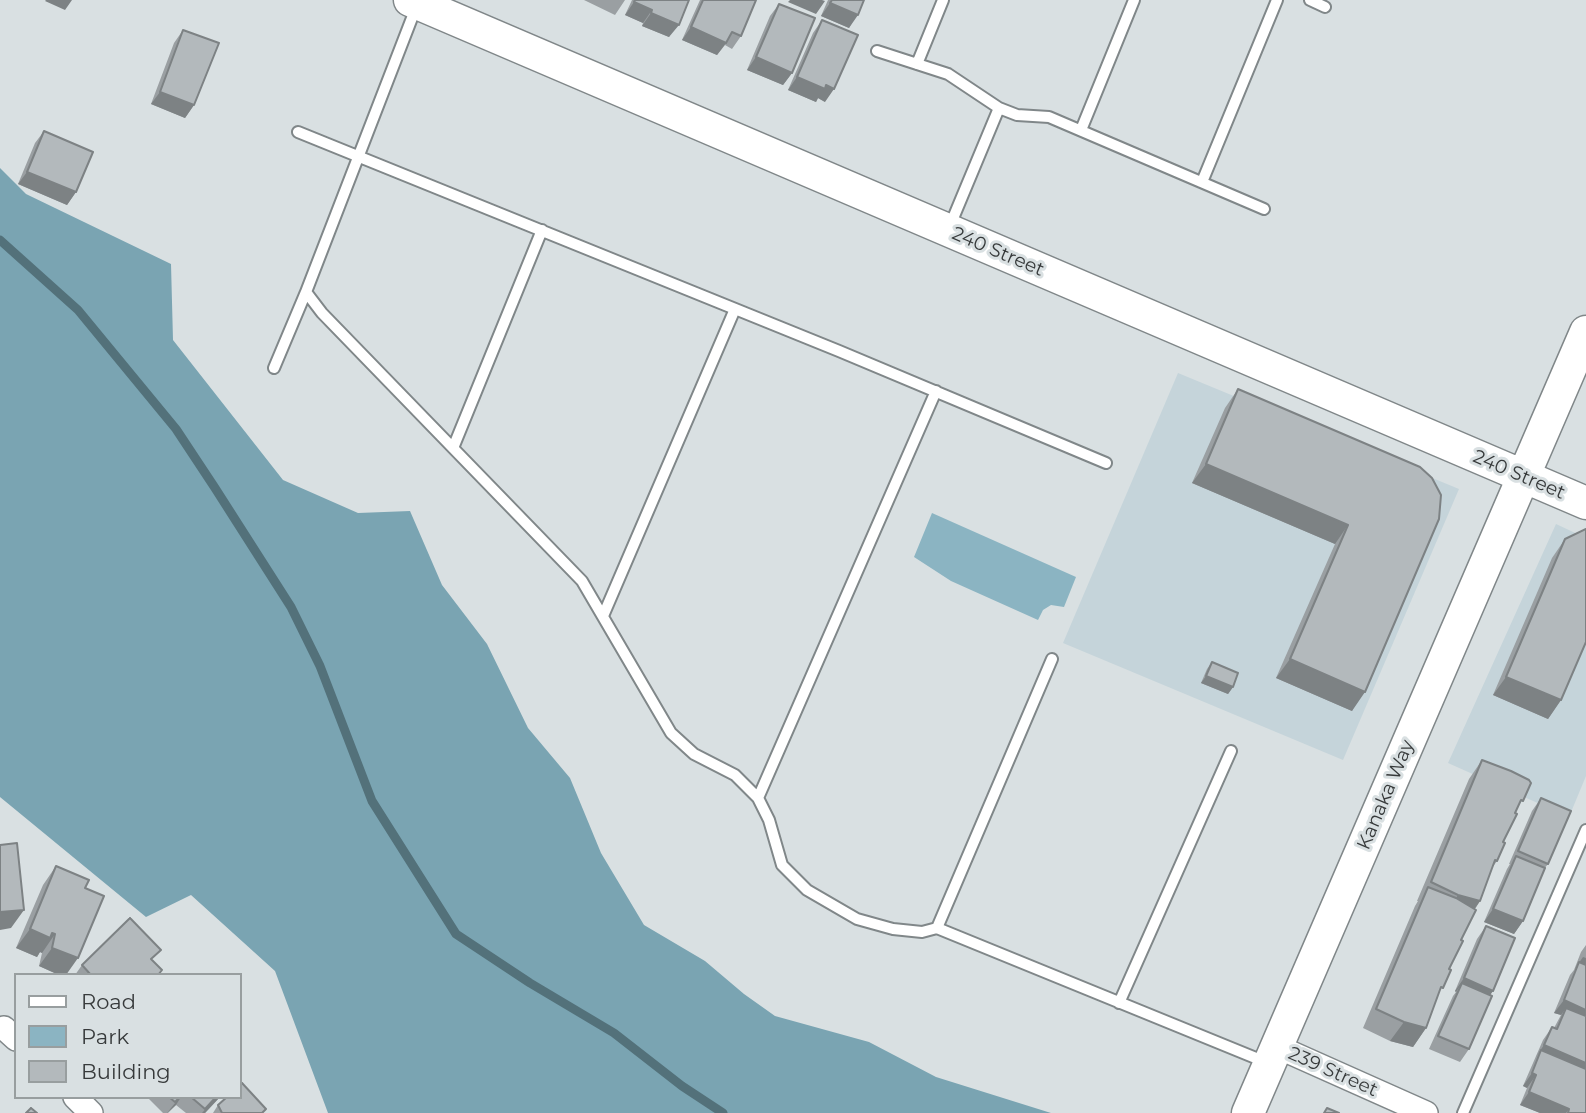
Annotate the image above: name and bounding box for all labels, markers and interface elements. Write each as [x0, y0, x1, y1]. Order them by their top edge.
street label: 240 Street [948, 222, 1048, 282]
street label: 240 Street [1469, 445, 1569, 505]
street label: Kanaka Way [1353, 737, 1419, 853]
legend [14, 973, 242, 1099]
text: Road [81, 989, 136, 1014]
text: Park [81, 1024, 129, 1049]
street label: 239 Street [1285, 1042, 1381, 1102]
text: Building [81, 1059, 171, 1084]

